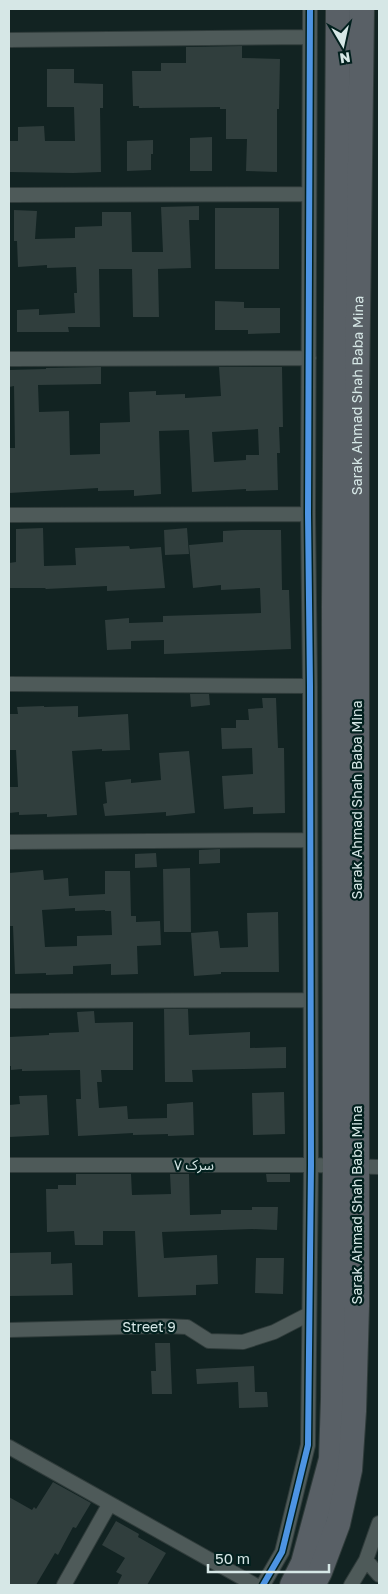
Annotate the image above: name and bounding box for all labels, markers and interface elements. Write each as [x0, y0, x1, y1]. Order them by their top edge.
north arrow [318, 20, 368, 70]
text: N [339, 49, 352, 68]
street label: Sarak Ahmad Shah Baba Mina [348, 296, 366, 495]
street label: Sarak Ahmad Shah Baba Mina [348, 700, 365, 900]
street label: Sarak Ahmad Shah Baba Mina [348, 1105, 365, 1305]
street label: سرک ۷ [174, 1156, 214, 1174]
street label: Street 9 [122, 1318, 176, 1335]
scale bar [208, 1542, 329, 1574]
text: 50 m [215, 1549, 250, 1567]

